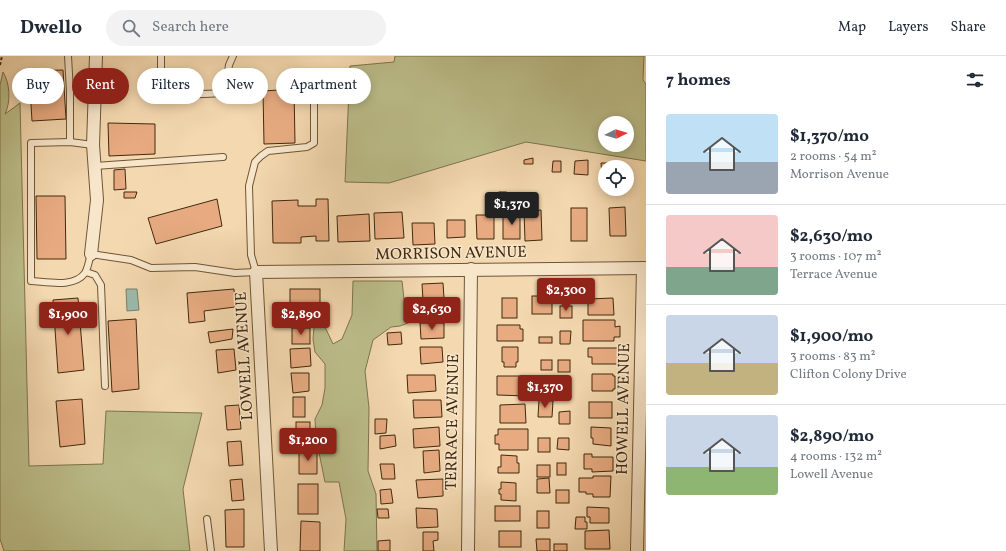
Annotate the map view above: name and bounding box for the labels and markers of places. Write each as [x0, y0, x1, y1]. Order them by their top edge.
pin: $1,370 [479, 192, 545, 226]
pin: $2,300 [533, 278, 599, 312]
pin: $2,630 [399, 297, 465, 331]
pin: $1,900 [35, 302, 101, 336]
pin: $2,890 [268, 302, 334, 336]
pin: $1,370 [512, 375, 578, 409]
pin: $1,200 [275, 428, 341, 462]

